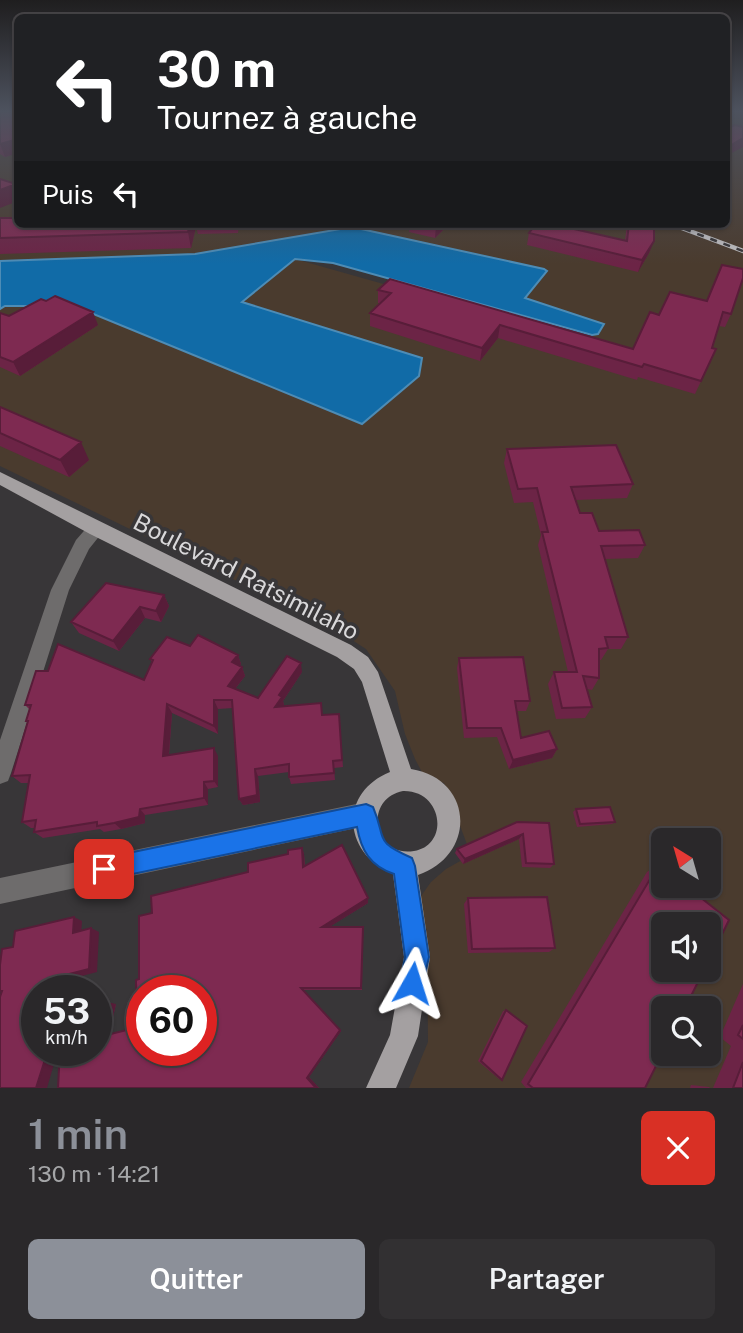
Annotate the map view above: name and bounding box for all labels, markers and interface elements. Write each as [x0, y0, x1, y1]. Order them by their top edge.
text: 30 m [157, 40, 276, 98]
icon: left [42, 42, 133, 133]
text: Tournez à gauche [157, 99, 417, 136]
icon: left [107, 175, 145, 213]
text: Puis [42, 179, 93, 210]
street label: Boulevard Ratsimilaho [129, 507, 364, 645]
north arrow [651, 828, 721, 898]
map controls [651, 828, 721, 1066]
pin [74, 839, 134, 899]
icon: arrive [85, 850, 123, 888]
button: sound [651, 912, 721, 982]
position arrow [375, 946, 449, 1020]
speed limit sign: 60 [126, 975, 217, 1066]
text: 53 [43, 991, 90, 1032]
button: search [651, 996, 721, 1066]
text: km/h [45, 1027, 88, 1048]
text: 1 min [28, 1109, 128, 1158]
button: close [641, 1111, 715, 1185]
text: 130 m · 14:21 [28, 1160, 160, 1187]
button: Quitter [28, 1239, 365, 1319]
button: Partager [379, 1239, 715, 1319]

